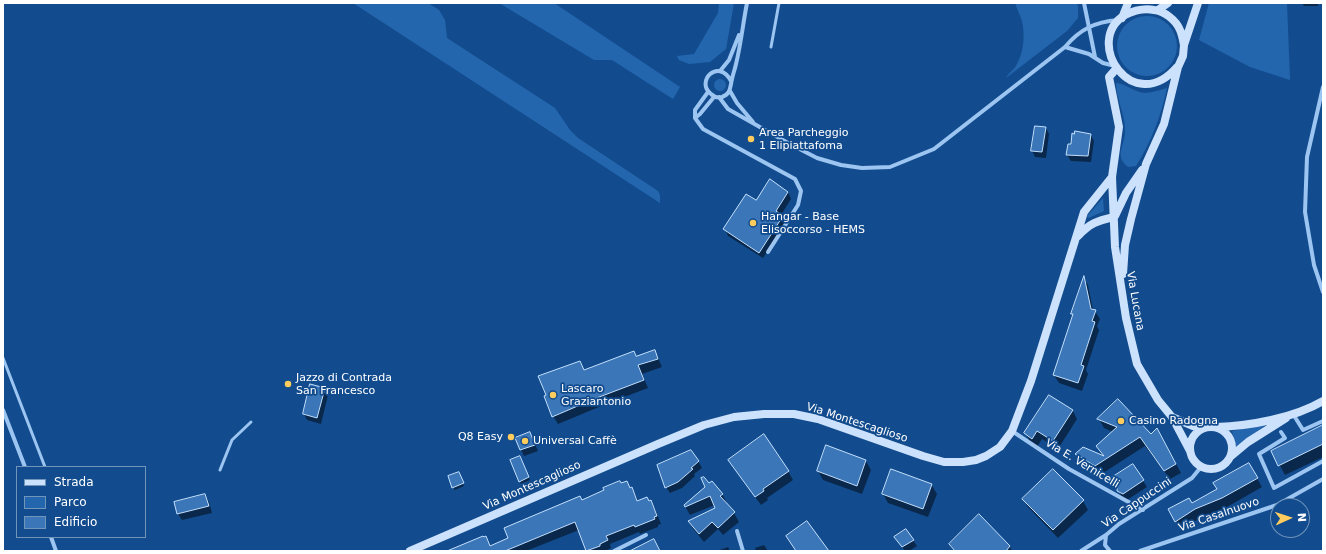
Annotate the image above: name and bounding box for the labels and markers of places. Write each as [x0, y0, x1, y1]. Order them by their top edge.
place label: Area Parcheggio 1 Elipiattafoma [759, 126, 849, 152]
marker: Area Parcheggio 1 Elipiattafoma [746, 134, 756, 144]
place label: Hangar - Base Elisoccorso - HEMS [761, 210, 865, 236]
marker: Hangar - Base Elisoccorso - HEMS [748, 218, 758, 228]
place label: Jazzo di Contrada San Francesco [296, 371, 392, 397]
marker: Jazzo di Contrada San Francesco [283, 379, 293, 389]
place label: Lascaro Graziantonio [561, 382, 631, 408]
marker: Lascaro Graziantonio [548, 390, 558, 400]
place label: Casino Radogna [1129, 414, 1218, 428]
marker: Casino Radogna [1116, 416, 1126, 426]
place label: Q8 Easy [458, 430, 503, 444]
marker: Q8 Easy [506, 432, 516, 442]
place label: Universal Caffè [533, 434, 617, 448]
marker: Universal Caffè [520, 436, 530, 446]

